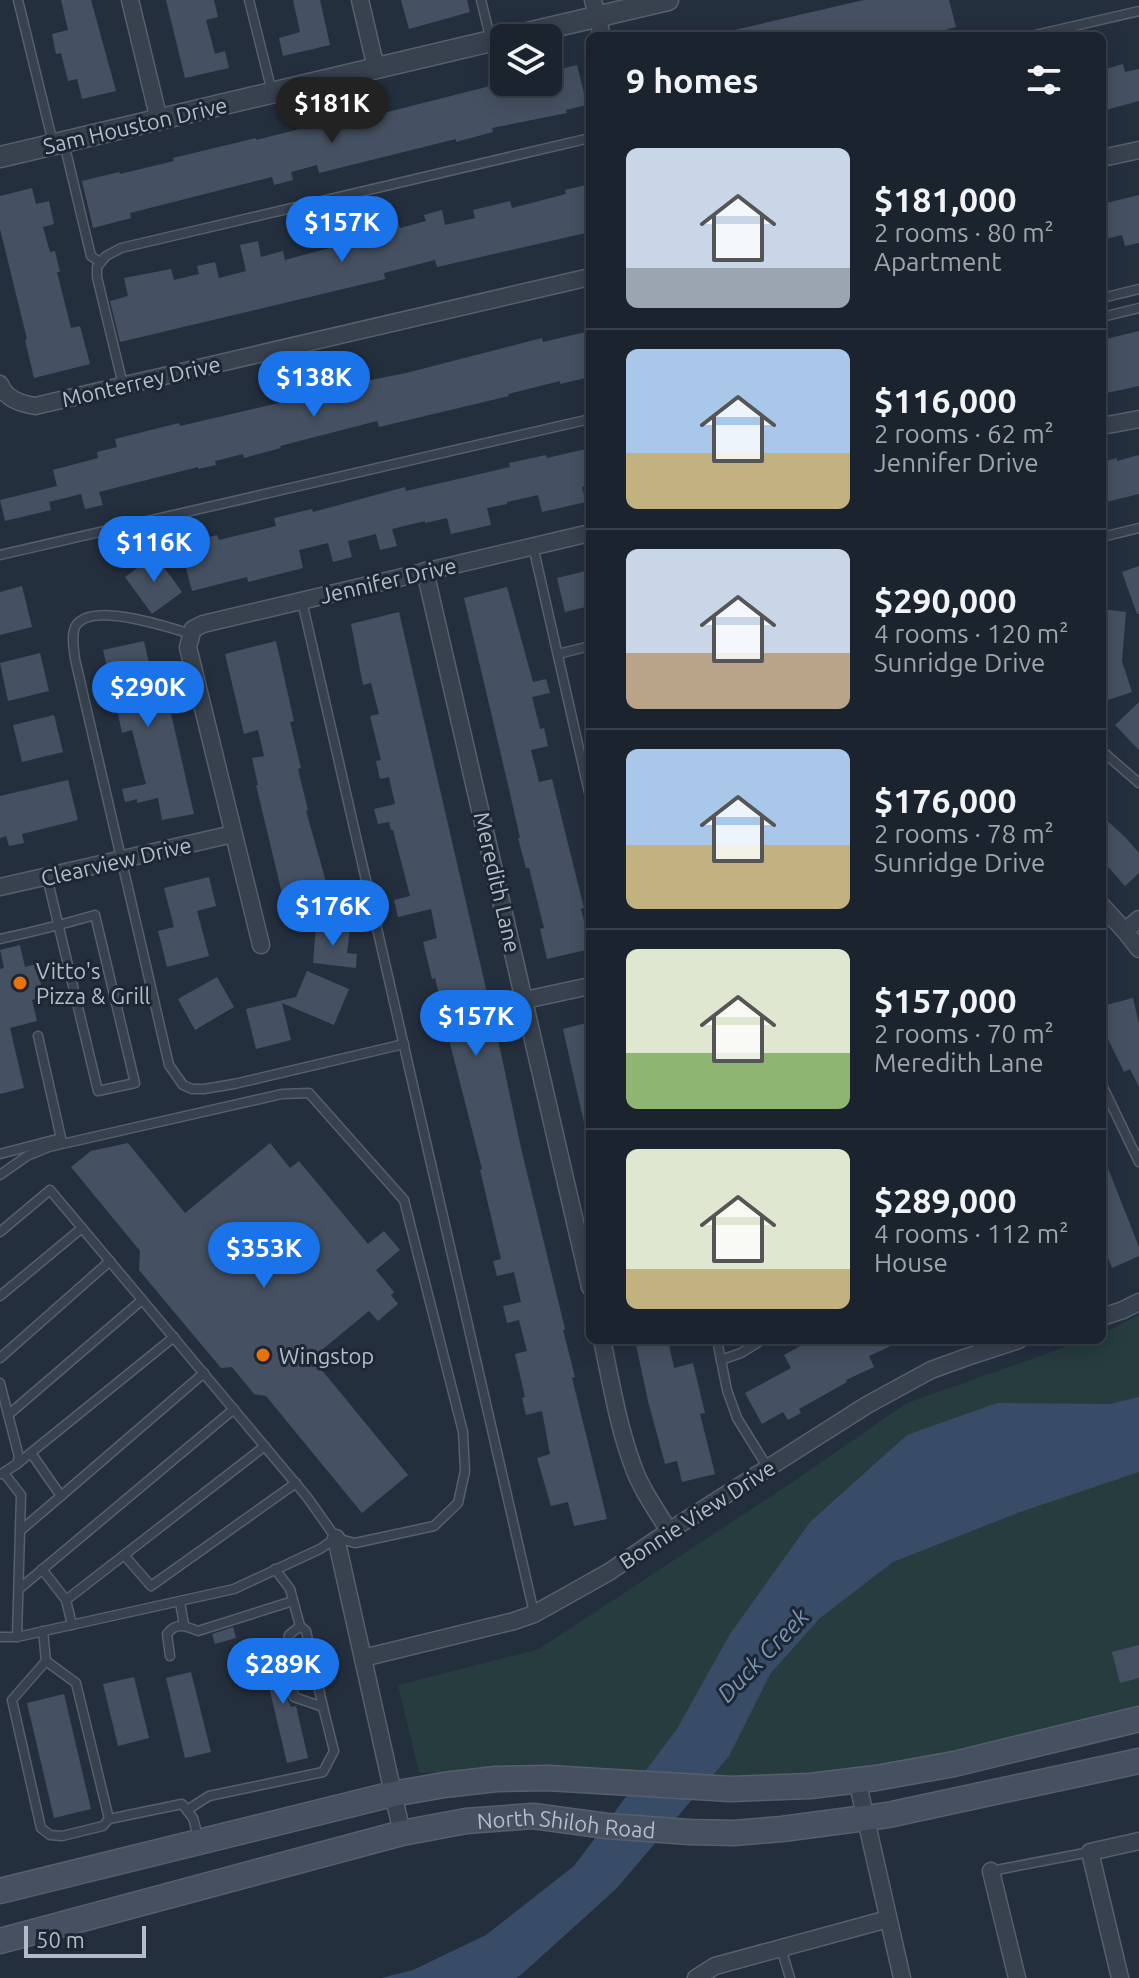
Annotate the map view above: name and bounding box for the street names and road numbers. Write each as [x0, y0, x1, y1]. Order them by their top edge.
street label: Sam Houston Drive [40, 92, 230, 158]
street label: Monterrey Drive [59, 351, 223, 411]
street label: Jennifer Drive [317, 552, 459, 608]
street label: Meredith Lane [470, 809, 526, 955]
street label: Clearview Drive [38, 832, 194, 890]
street label: Bonnie View Drive [614, 1454, 780, 1574]
street label: North Shiloh Road [476, 1803, 656, 1842]

